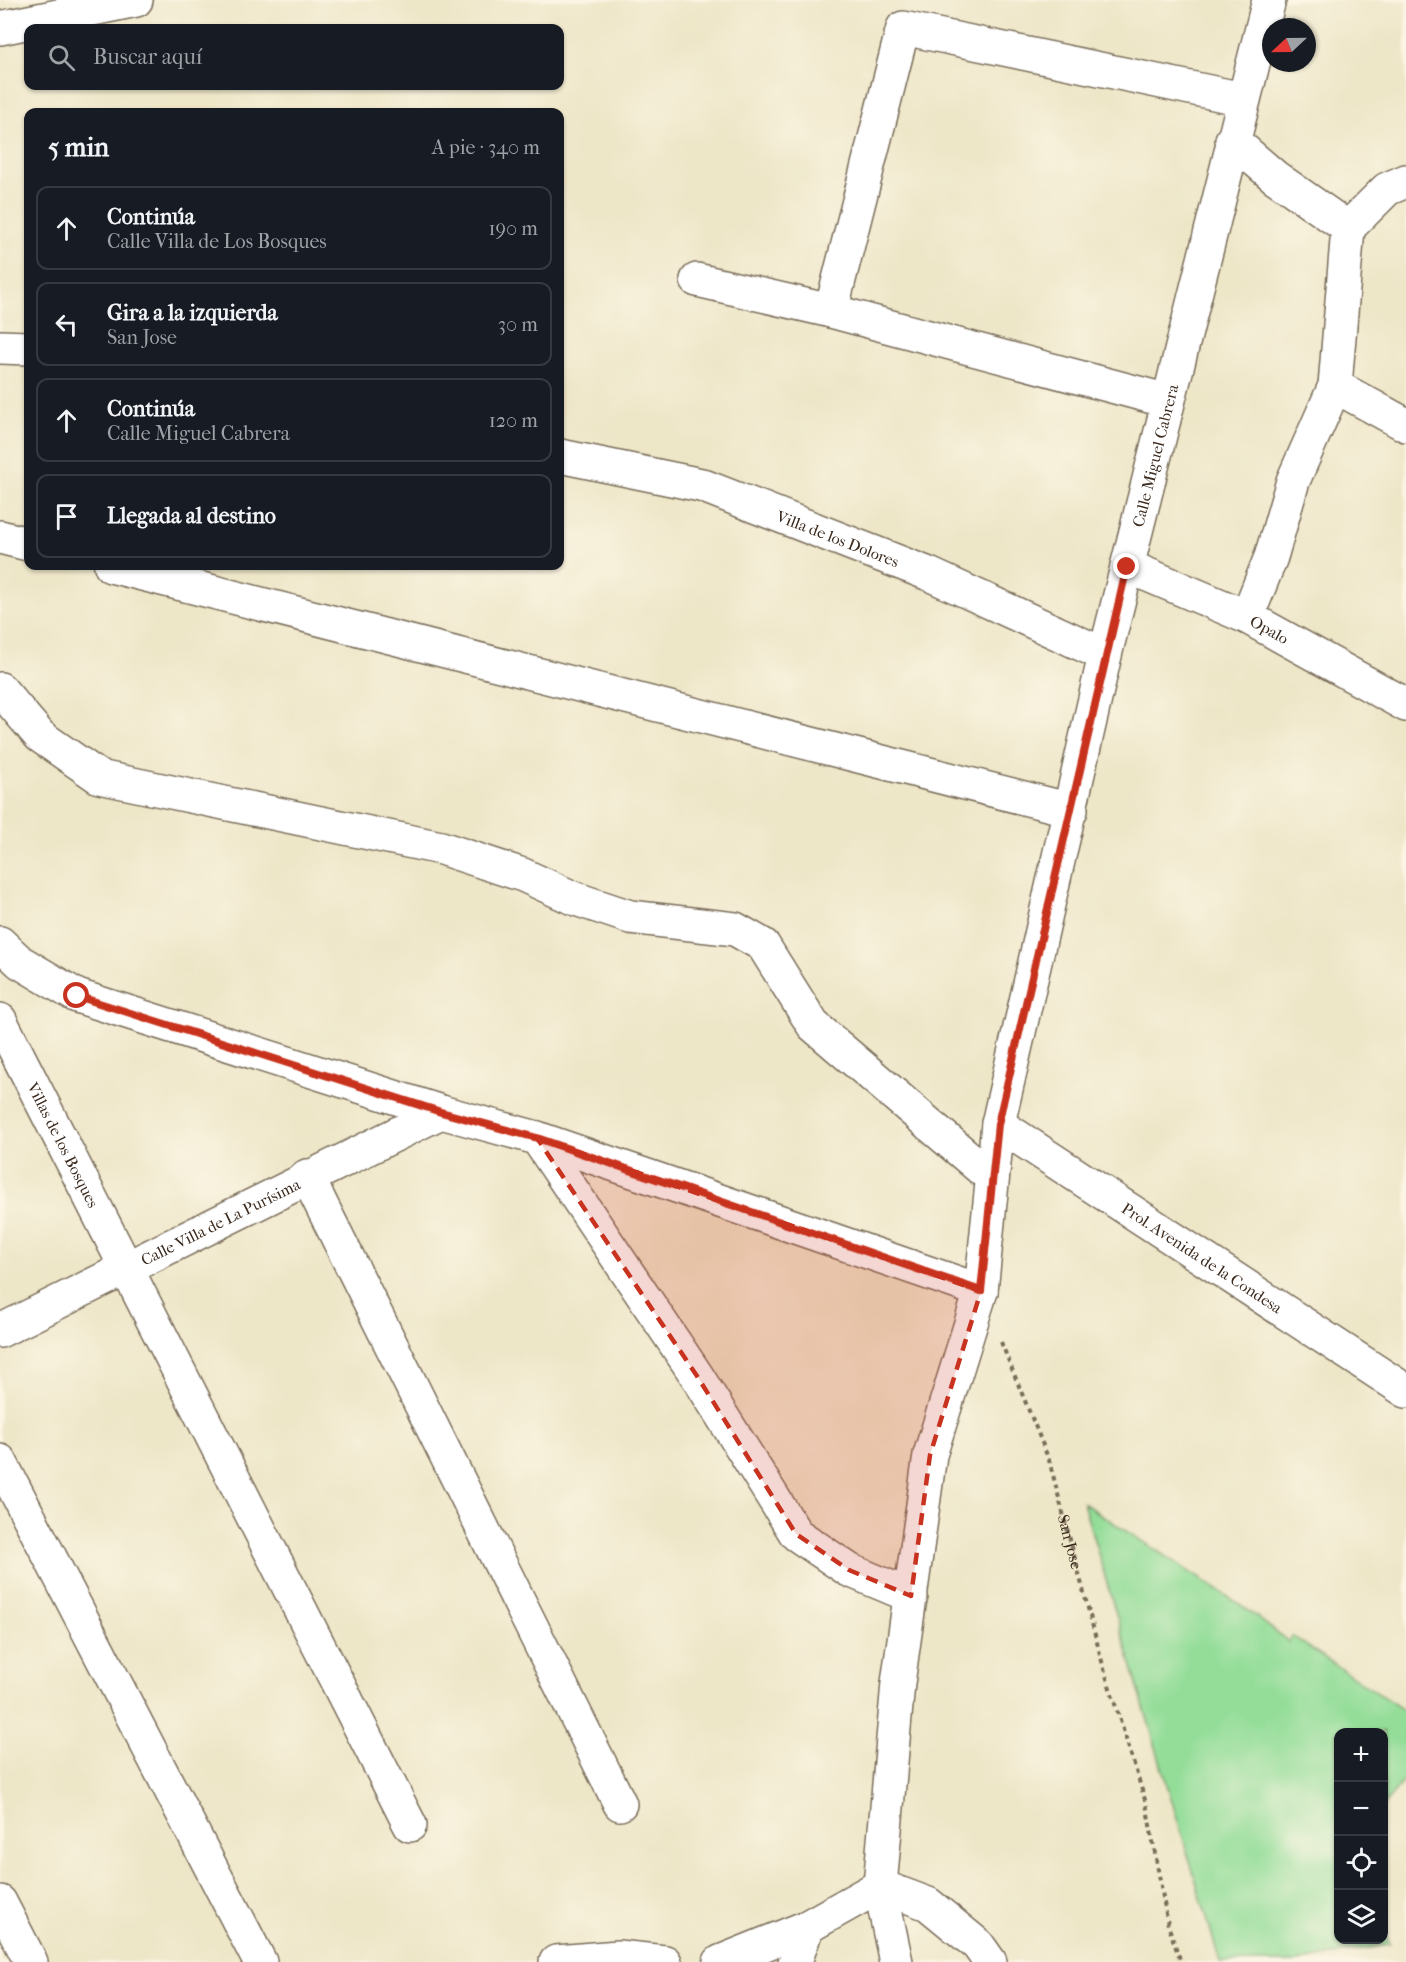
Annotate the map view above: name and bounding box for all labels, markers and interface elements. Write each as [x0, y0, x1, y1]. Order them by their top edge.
north arrow [1262, 18, 1316, 72]
search box [24, 24, 564, 90]
icon: search [45, 41, 78, 74]
text: Buscar aquí [93, 44, 202, 70]
text: 5 min [48, 132, 109, 163]
text: A pie · 340 m [432, 136, 540, 159]
text: Continúa [107, 204, 195, 230]
icon: ahead [50, 212, 83, 245]
text: 190 m [488, 217, 538, 240]
text: Calle Villa de Los Bosques [107, 230, 327, 253]
text: Gira a la izquierda [107, 300, 278, 326]
icon: left [50, 308, 83, 341]
text: 30 m [498, 313, 538, 336]
text: San Jose [107, 326, 177, 349]
street label: Calle Miguel Cabrera [1128, 382, 1182, 529]
text: Continúa [107, 396, 195, 422]
icon: ahead [50, 404, 83, 437]
text: 120 m [489, 409, 538, 432]
text: Calle Miguel Cabrera [107, 422, 290, 445]
icon: arrive [50, 500, 83, 533]
text: Llegada al destino [107, 503, 276, 529]
street label: Villa de los Dolores [773, 506, 902, 571]
route end [1113, 553, 1139, 579]
street label: Opalo [1247, 611, 1292, 648]
route start [63, 982, 89, 1008]
street label: Villas de los Bosques [23, 1078, 103, 1211]
street label: Calle Villa de La Purísima [138, 1174, 304, 1269]
street label: Prol. Avenida de la Condesa [1118, 1198, 1286, 1317]
street label: San Jose [1054, 1512, 1087, 1571]
map controls [1334, 1728, 1388, 1944]
button: + [1334, 1728, 1388, 1782]
button: − [1334, 1782, 1388, 1836]
button: locate [1334, 1836, 1388, 1890]
button: layers [1334, 1890, 1388, 1944]

